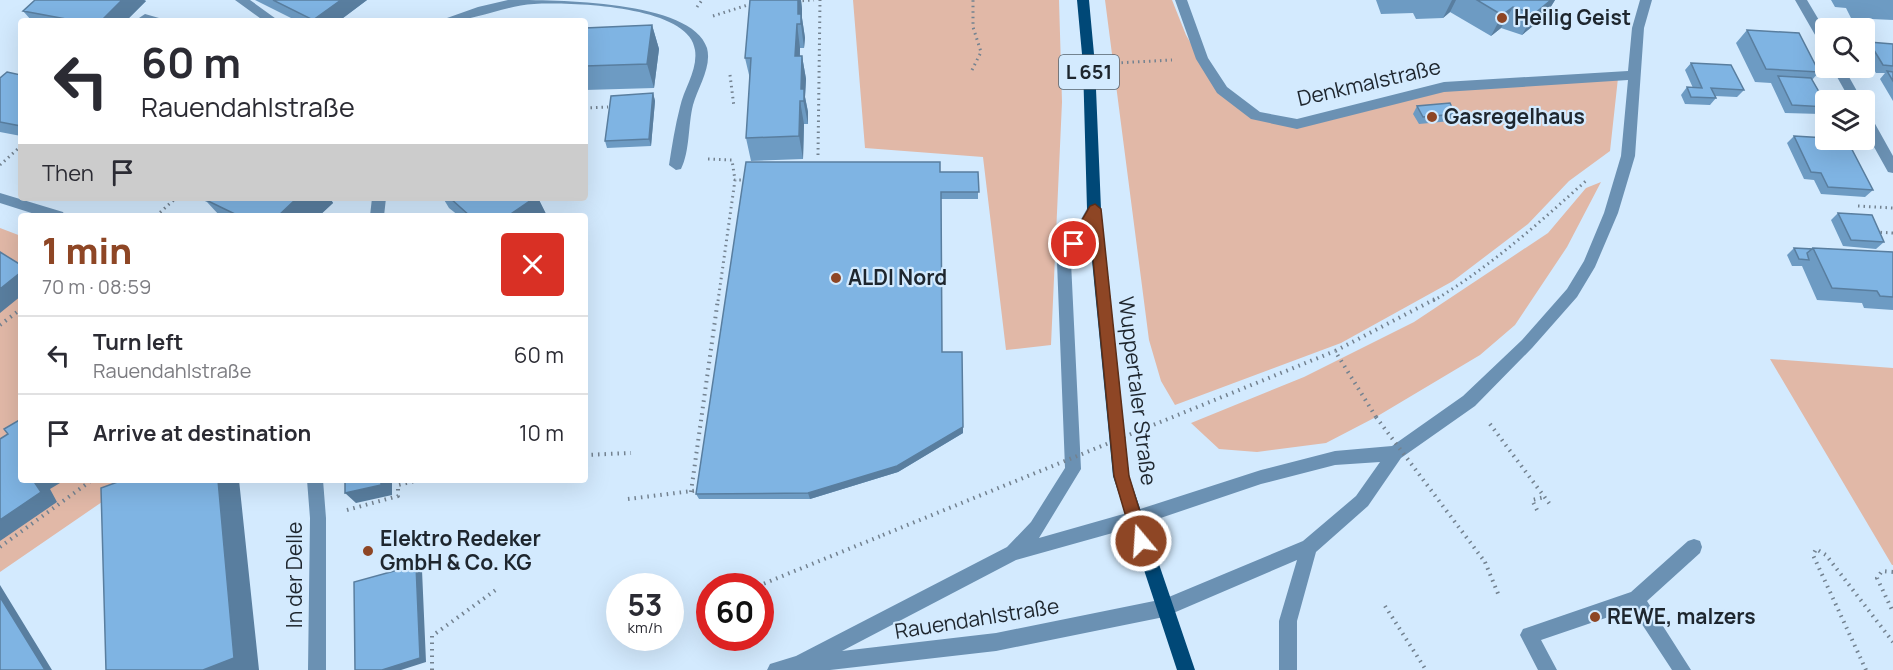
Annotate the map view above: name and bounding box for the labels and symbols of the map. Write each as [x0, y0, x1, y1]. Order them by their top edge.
place label: Heilig Geist [1514, 3, 1631, 31]
marker: Heilig Geist [1495, 11, 1509, 25]
street label: Denkmalstraße [1294, 52, 1443, 112]
road number: L 651 [1059, 55, 1119, 89]
place label: Gasregelhaus [1444, 102, 1585, 130]
marker: Gasregelhaus [1425, 110, 1439, 124]
pin [1048, 218, 1099, 269]
place label: ALDI Nord [848, 263, 947, 291]
marker: ALDI Nord [829, 271, 843, 285]
street label: Wuppertaler Straße [1113, 295, 1163, 487]
position arrow [1109, 509, 1173, 573]
street label: In der Delle [280, 522, 308, 628]
place label: Elektro Redeker GmbH & Co. KG [380, 524, 541, 576]
marker: Elektro Redeker GmbH & Co. KG [361, 544, 375, 558]
speed limit sign: 60 [696, 573, 774, 651]
street label: Rauendahlstraße [893, 591, 1061, 645]
place label: REWE, malzers [1607, 602, 1756, 630]
marker: REWE, malzers [1588, 610, 1602, 624]

